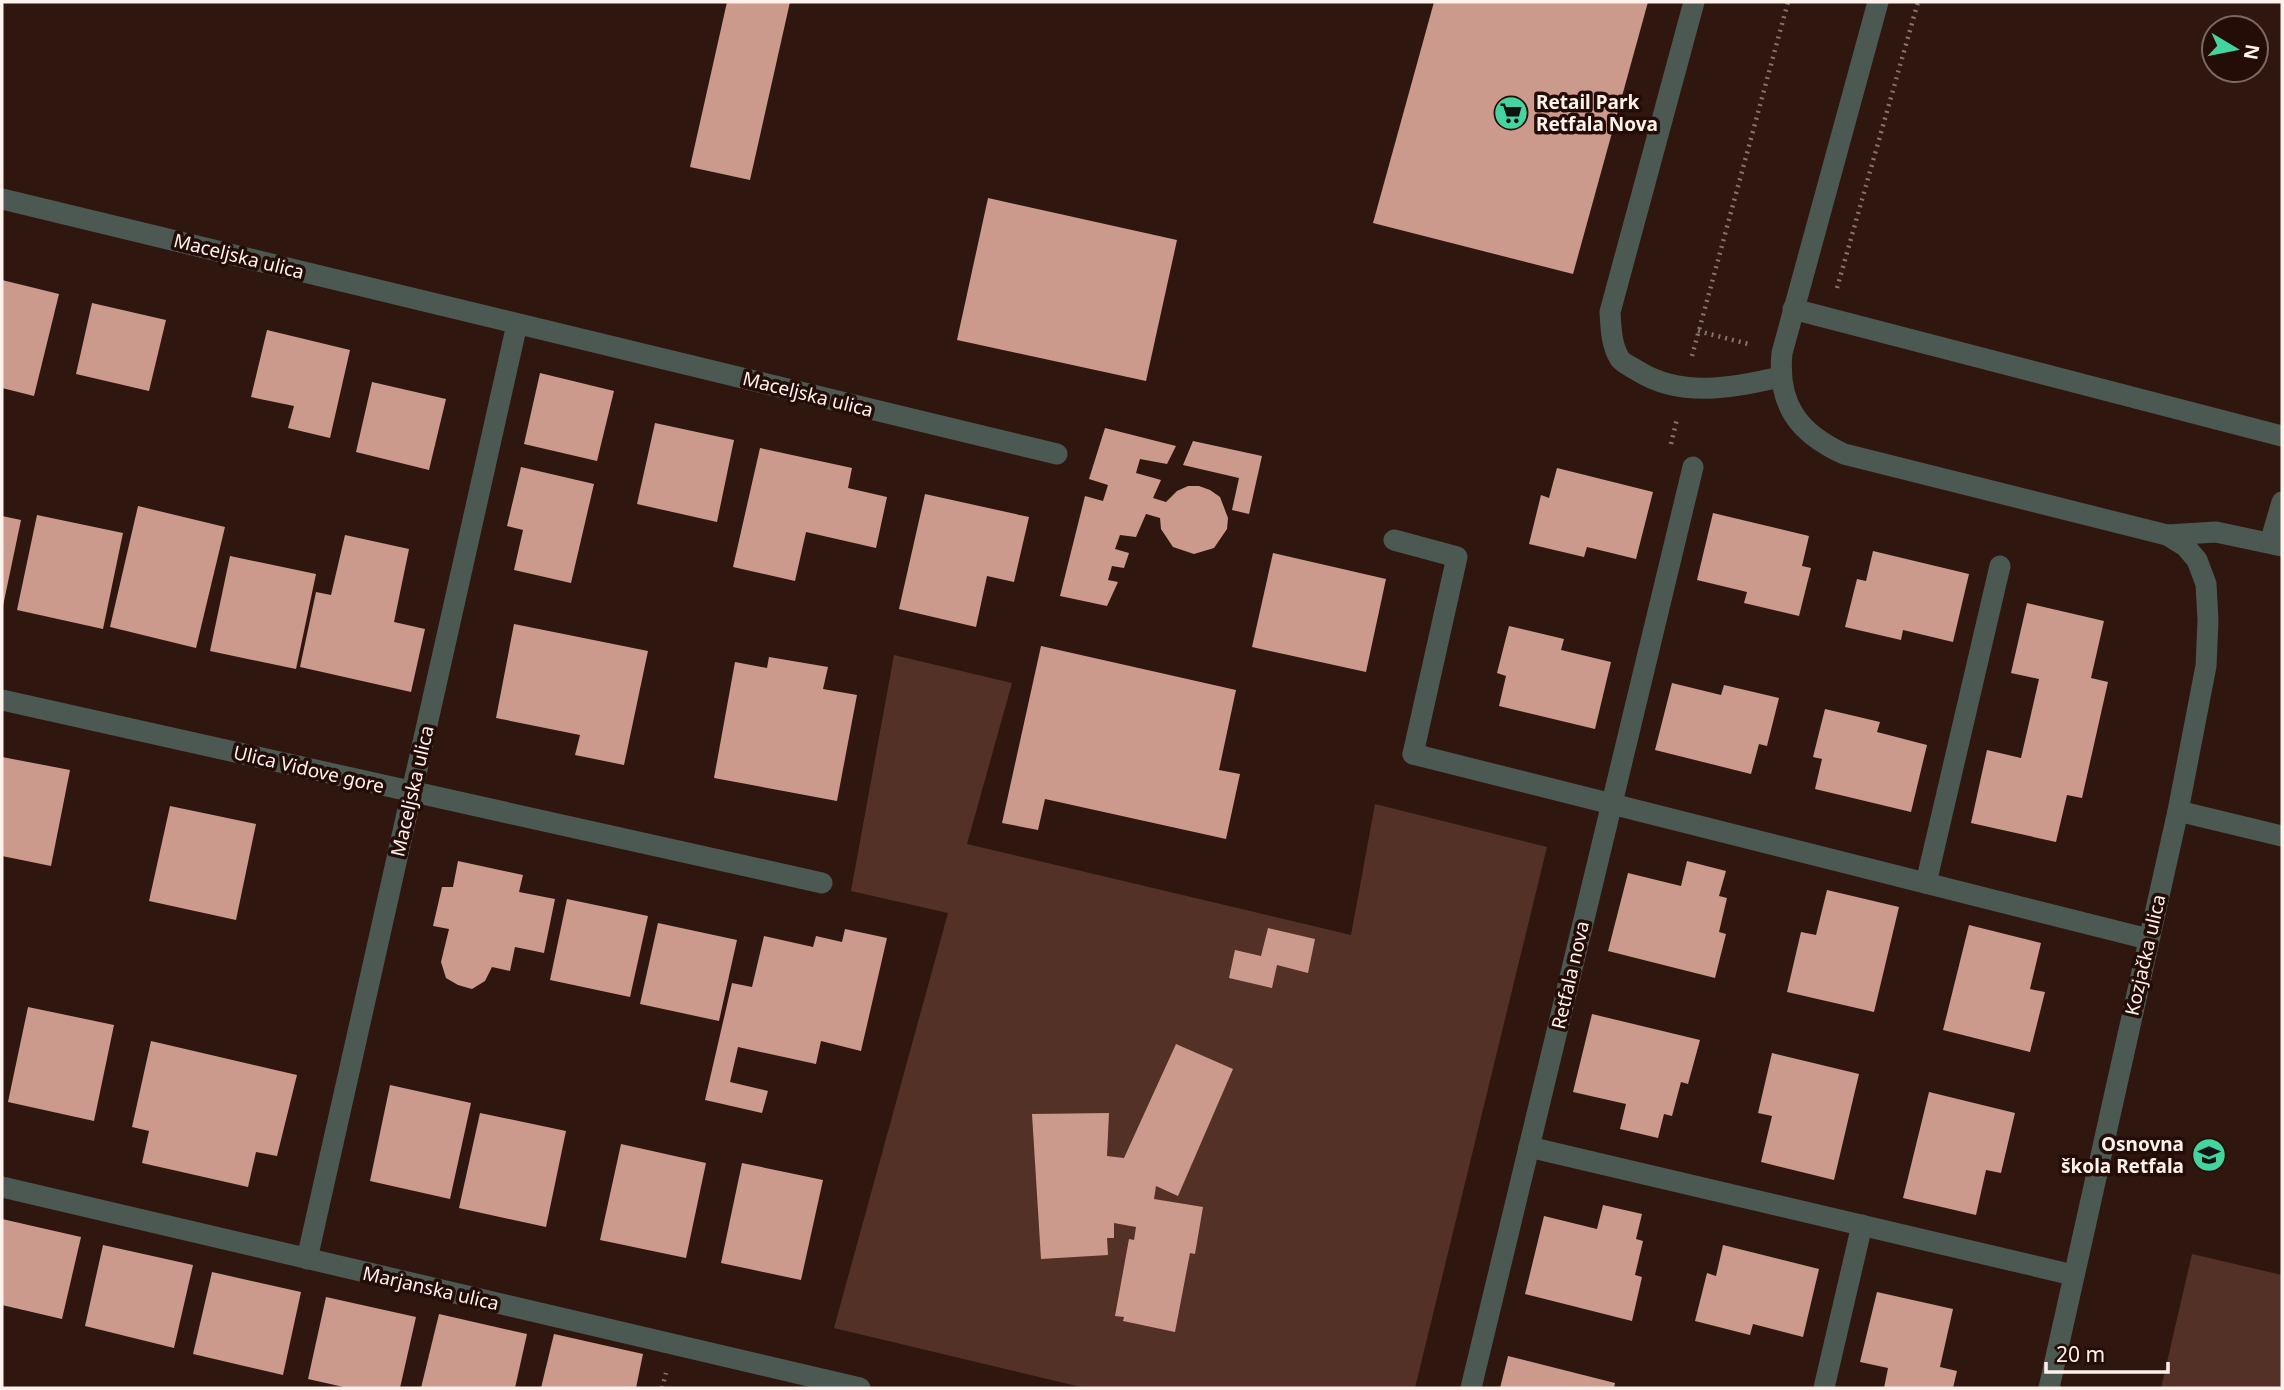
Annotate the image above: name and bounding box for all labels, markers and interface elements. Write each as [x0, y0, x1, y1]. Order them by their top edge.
north arrow [2200, 14, 2270, 84]
text: N [2238, 42, 2266, 62]
place label: Retail Park Retfala Nova [1536, 89, 1658, 137]
supermarket icon: Retail Park Retfala Nova [1492, 94, 1530, 132]
street label: Maceljska ulica [171, 227, 307, 285]
street label: Maceljska ulica [740, 365, 876, 423]
street label: Maceljska ulica [384, 723, 440, 859]
street label: Ulica Vidove gore [231, 739, 387, 799]
street label: Kozjačka ulica [2118, 892, 2172, 1018]
street label: Retfala nova [1545, 918, 1595, 1032]
place label: Osnovna škola Retfala [2061, 1131, 2184, 1179]
school or university icon: Osnovna škola Retfala [2190, 1136, 2228, 1174]
street label: Marjanska ulica [360, 1260, 502, 1316]
scale bar [2046, 1330, 2168, 1374]
text: 20 m [2056, 1340, 2105, 1368]

